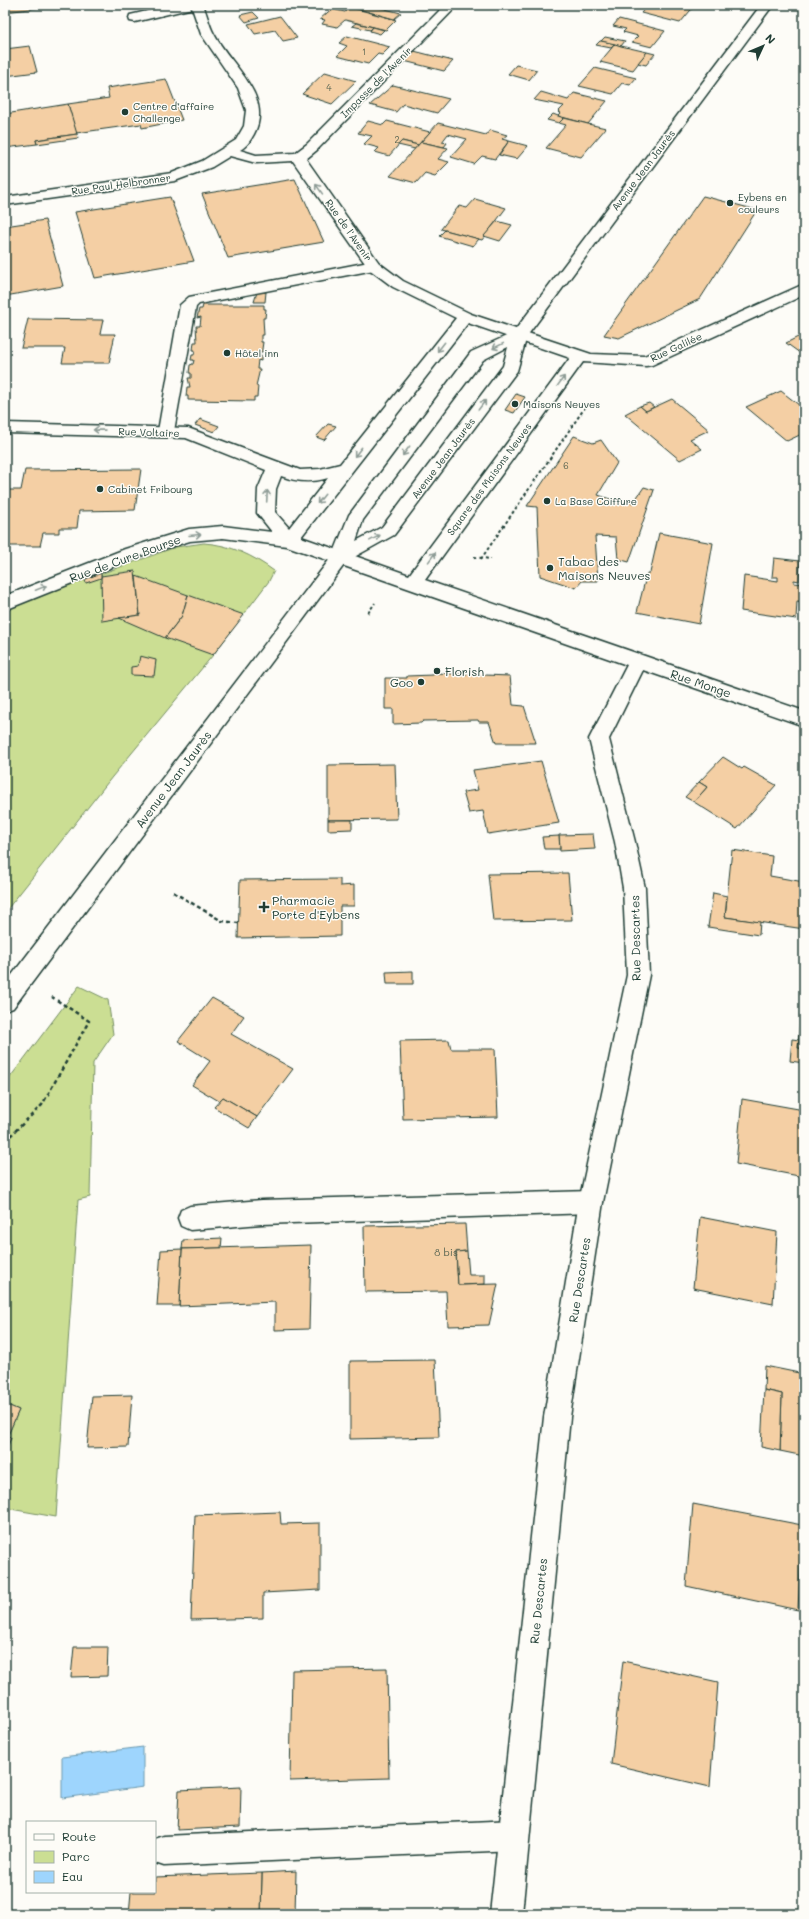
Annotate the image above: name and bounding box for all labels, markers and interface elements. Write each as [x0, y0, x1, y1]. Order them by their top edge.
north arrow [743, 26, 783, 66]
text: N [762, 30, 779, 47]
street label: Impasse de l'Avenir [337, 43, 415, 121]
house number: 1 [362, 46, 366, 57]
house number: 4 [326, 82, 332, 93]
place label: Centre d’affaire Challenge [133, 99, 214, 125]
marker: Centre d’affaire Challenge [120, 107, 130, 117]
street label: Avenue Jean Jaurès [608, 127, 678, 213]
house number: 2 [394, 134, 400, 145]
street label: Rue Paul Helbronner [70, 170, 172, 198]
one-way arrow [315, 183, 323, 194]
place label: Eybens en couleurs [738, 190, 787, 216]
street label: Rue de l'Avenir [322, 196, 376, 264]
marker: Eybens en couleurs [725, 198, 735, 208]
street label: Rue Galilée [648, 329, 704, 365]
one-way arrow [436, 342, 445, 353]
one-way arrow [492, 343, 504, 350]
place label: Hôtel inn [235, 346, 279, 360]
marker: Hôtel inn [222, 348, 232, 358]
one-way arrow [557, 375, 565, 386]
place label: Maisons Neuves [523, 397, 600, 411]
marker: Maisons Neuves [510, 399, 520, 409]
one-way arrow [478, 400, 486, 411]
street label: Avenue Jean Jaurès [408, 415, 478, 501]
street label: Square des Maisons Neuves [443, 420, 535, 538]
street label: Rue Voltaire [118, 424, 180, 440]
one-way arrow [93, 426, 106, 434]
one-way arrow [402, 445, 410, 456]
one-way arrow [353, 447, 362, 458]
house number: 6 [563, 460, 569, 471]
place label: Cabinet Fribourg [108, 482, 193, 496]
marker: Cabinet Fribourg [95, 484, 105, 494]
one-way arrow [263, 490, 270, 503]
one-way arrow [317, 494, 326, 504]
place label: La Base Coiffure [555, 494, 637, 508]
marker: La Base Coiffure [542, 496, 552, 506]
street label: Rue de Cure Bourse [67, 530, 183, 586]
one-way arrow [188, 531, 201, 539]
one-way arrow [369, 534, 381, 542]
one-way arrow [428, 552, 436, 563]
place label: Tabac des Maisons Neuves [558, 553, 651, 583]
marker: Tabac des Maisons Neuves [545, 563, 555, 573]
one-way arrow [35, 584, 47, 592]
place label: Florish [445, 663, 484, 679]
street label: Rue Monge [668, 665, 734, 701]
marker: Florish [432, 666, 442, 676]
place label: Goo [390, 674, 413, 690]
marker: Goo [416, 677, 426, 687]
street label: Avenue Jean Jaurès [131, 727, 215, 831]
place label: Pharmacie Porte d'Eybens [272, 892, 360, 922]
street label: Rue Descartes [626, 895, 644, 981]
marker: Pharmacie Porte d'Eybens [259, 902, 269, 912]
street label: Rue Descartes [564, 1236, 594, 1324]
house number: 8 bis [434, 1245, 458, 1259]
street label: Rue Descartes [526, 1557, 550, 1645]
legend [26, 1821, 156, 1893]
text: Route [62, 1828, 96, 1844]
text: Parc [62, 1848, 90, 1864]
text: Eau [62, 1868, 83, 1884]

